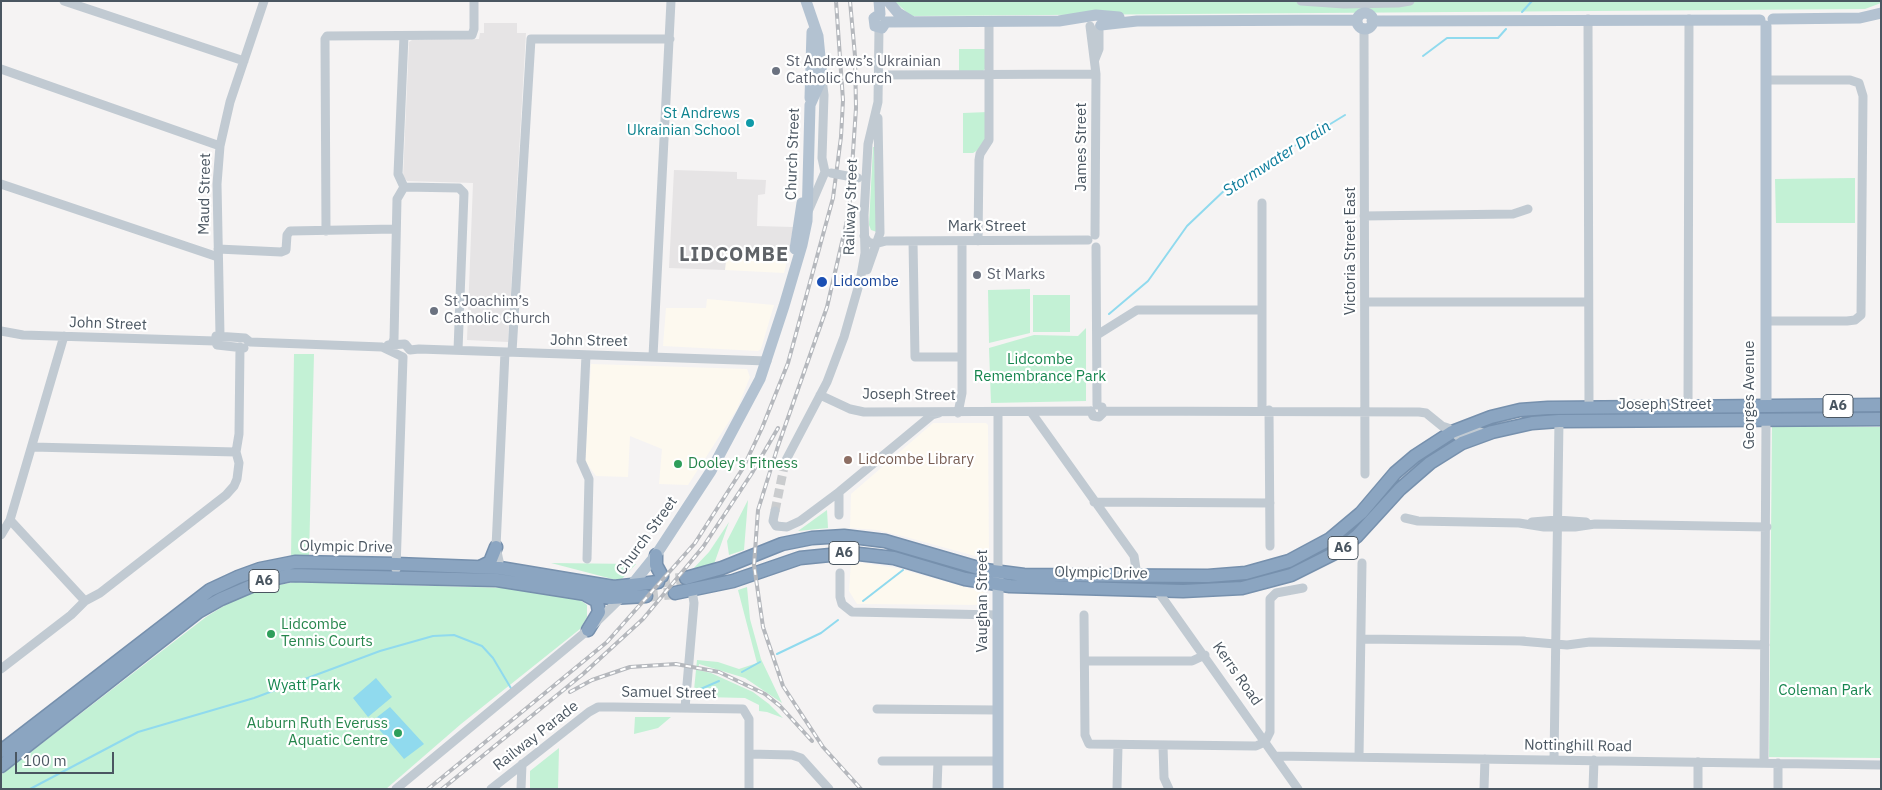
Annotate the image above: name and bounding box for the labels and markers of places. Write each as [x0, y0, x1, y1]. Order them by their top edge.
place label: St Andrews’s Ukrainian Catholic Church [786, 53, 941, 88]
marker: St Andrews’s Ukrainian Catholic Church [770, 65, 782, 77]
place label: St Andrews Ukrainian School [627, 105, 740, 140]
marker: St Andrews Ukrainian School [744, 117, 756, 129]
place label: St Marks [987, 266, 1045, 284]
marker: St Marks [971, 269, 983, 281]
place label: Lidcombe [833, 273, 899, 291]
marker: Lidcombe [815, 275, 829, 289]
place label: St Joachim’s Catholic Church [444, 293, 550, 328]
marker: St Joachim’s Catholic Church [428, 305, 440, 317]
place label: Lidcombe Library [858, 451, 974, 469]
marker: Lidcombe Library [842, 454, 854, 466]
place label: Dooley's Fitness [688, 455, 798, 473]
marker: Dooley's Fitness [672, 458, 684, 470]
place label: Lidcombe Tennis Courts [281, 616, 373, 651]
marker: Lidcombe Tennis Courts [265, 628, 277, 640]
place label: Auburn Ruth Everuss Aquatic Centre [247, 715, 388, 750]
marker: Auburn Ruth Everuss Aquatic Centre [392, 727, 404, 739]

